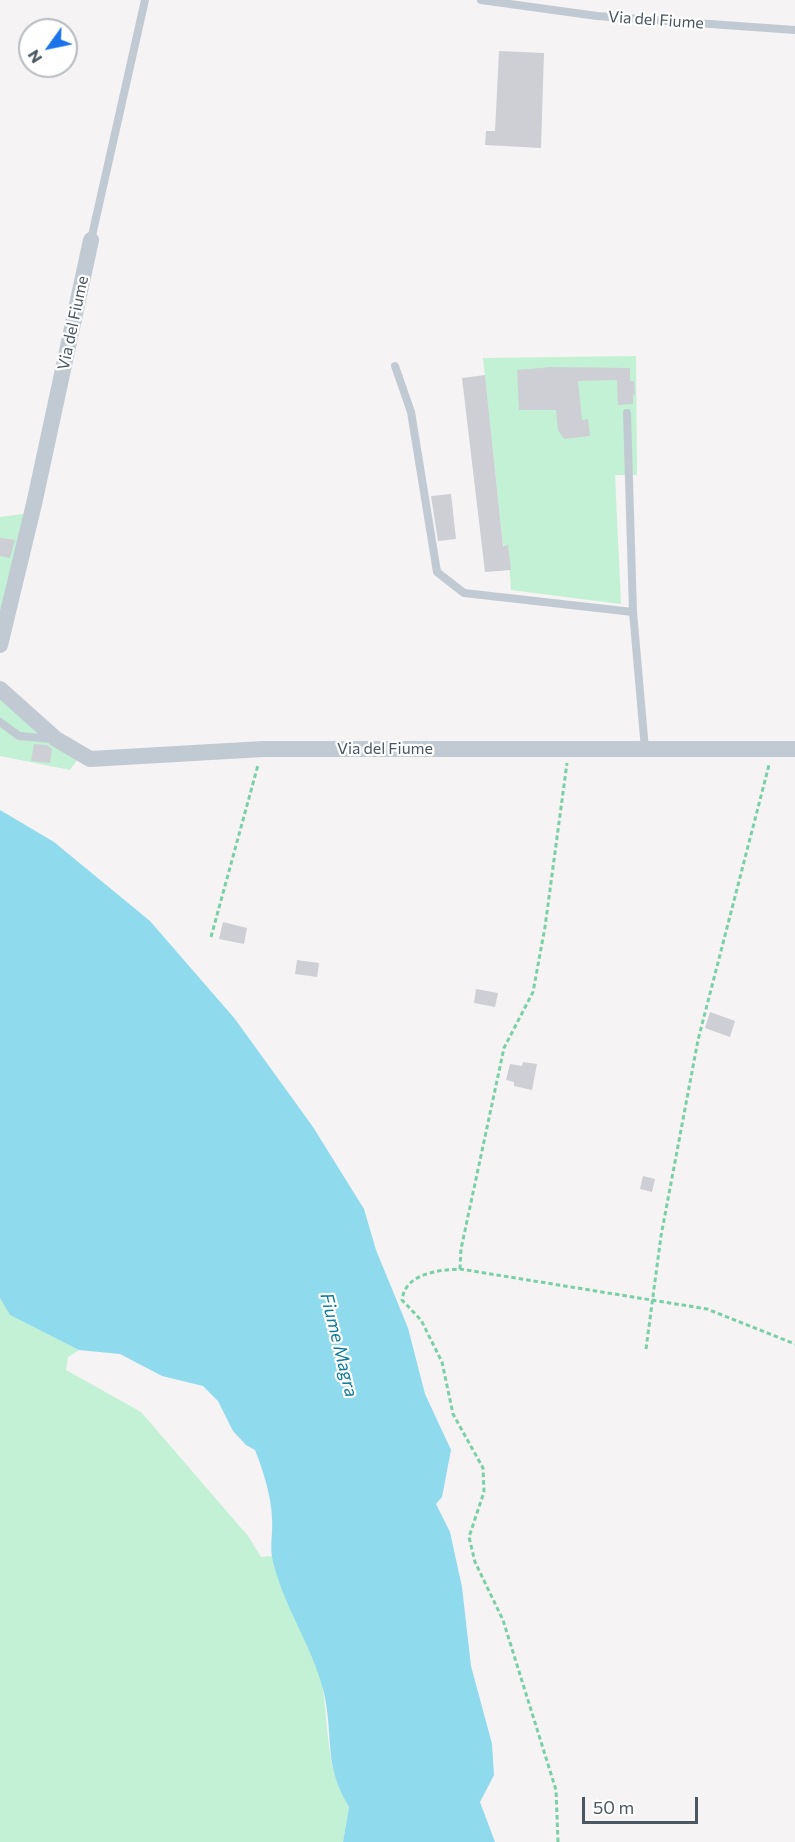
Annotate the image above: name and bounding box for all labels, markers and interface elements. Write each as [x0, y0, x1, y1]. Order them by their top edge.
street label: Via del Fiume [607, 7, 705, 33]
north arrow [18, 18, 78, 78]
text: N [23, 47, 45, 67]
street label: Via del Fiume [54, 274, 92, 372]
street label: Via del Fiume [337, 739, 433, 759]
water label: Fiume Magra [316, 1291, 362, 1399]
scale bar [585, 1785, 700, 1823]
text: 50 m [593, 1796, 634, 1818]

